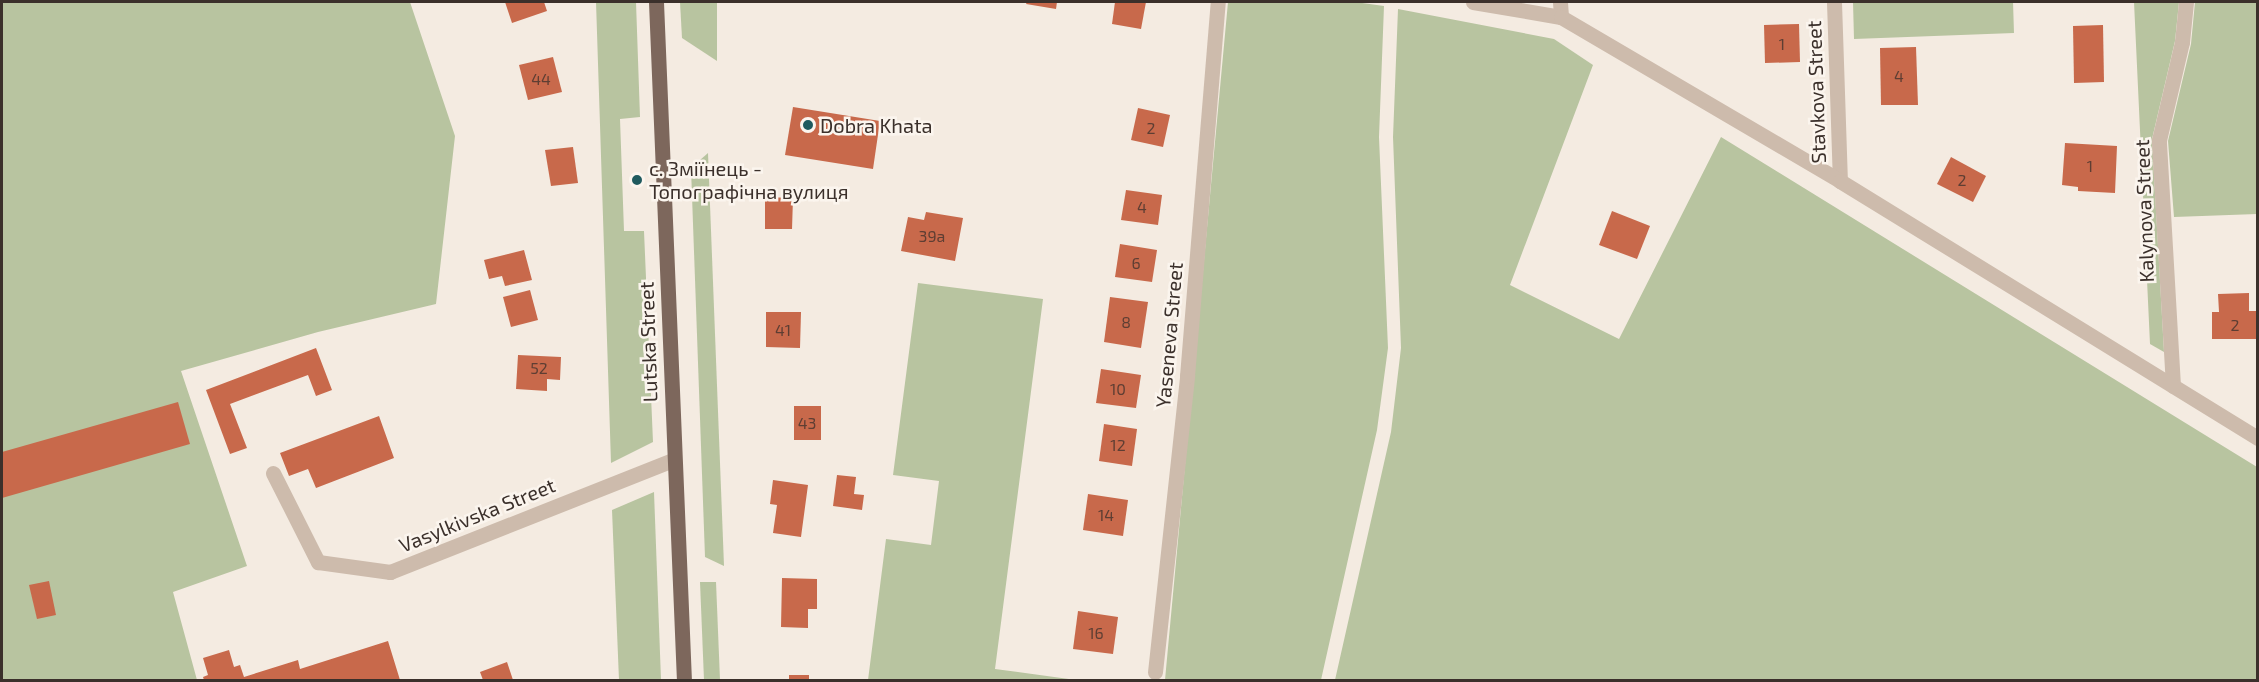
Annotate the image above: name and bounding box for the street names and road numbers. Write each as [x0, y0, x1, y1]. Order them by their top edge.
street label: Stavkova Street [1802, 20, 1830, 164]
street label: Kalynova Street [2130, 139, 2158, 283]
street label: Yaseneva Street [1151, 261, 1187, 409]
street label: Lutska Street [634, 281, 662, 403]
street label: Vasylkivska Street [395, 473, 559, 557]

